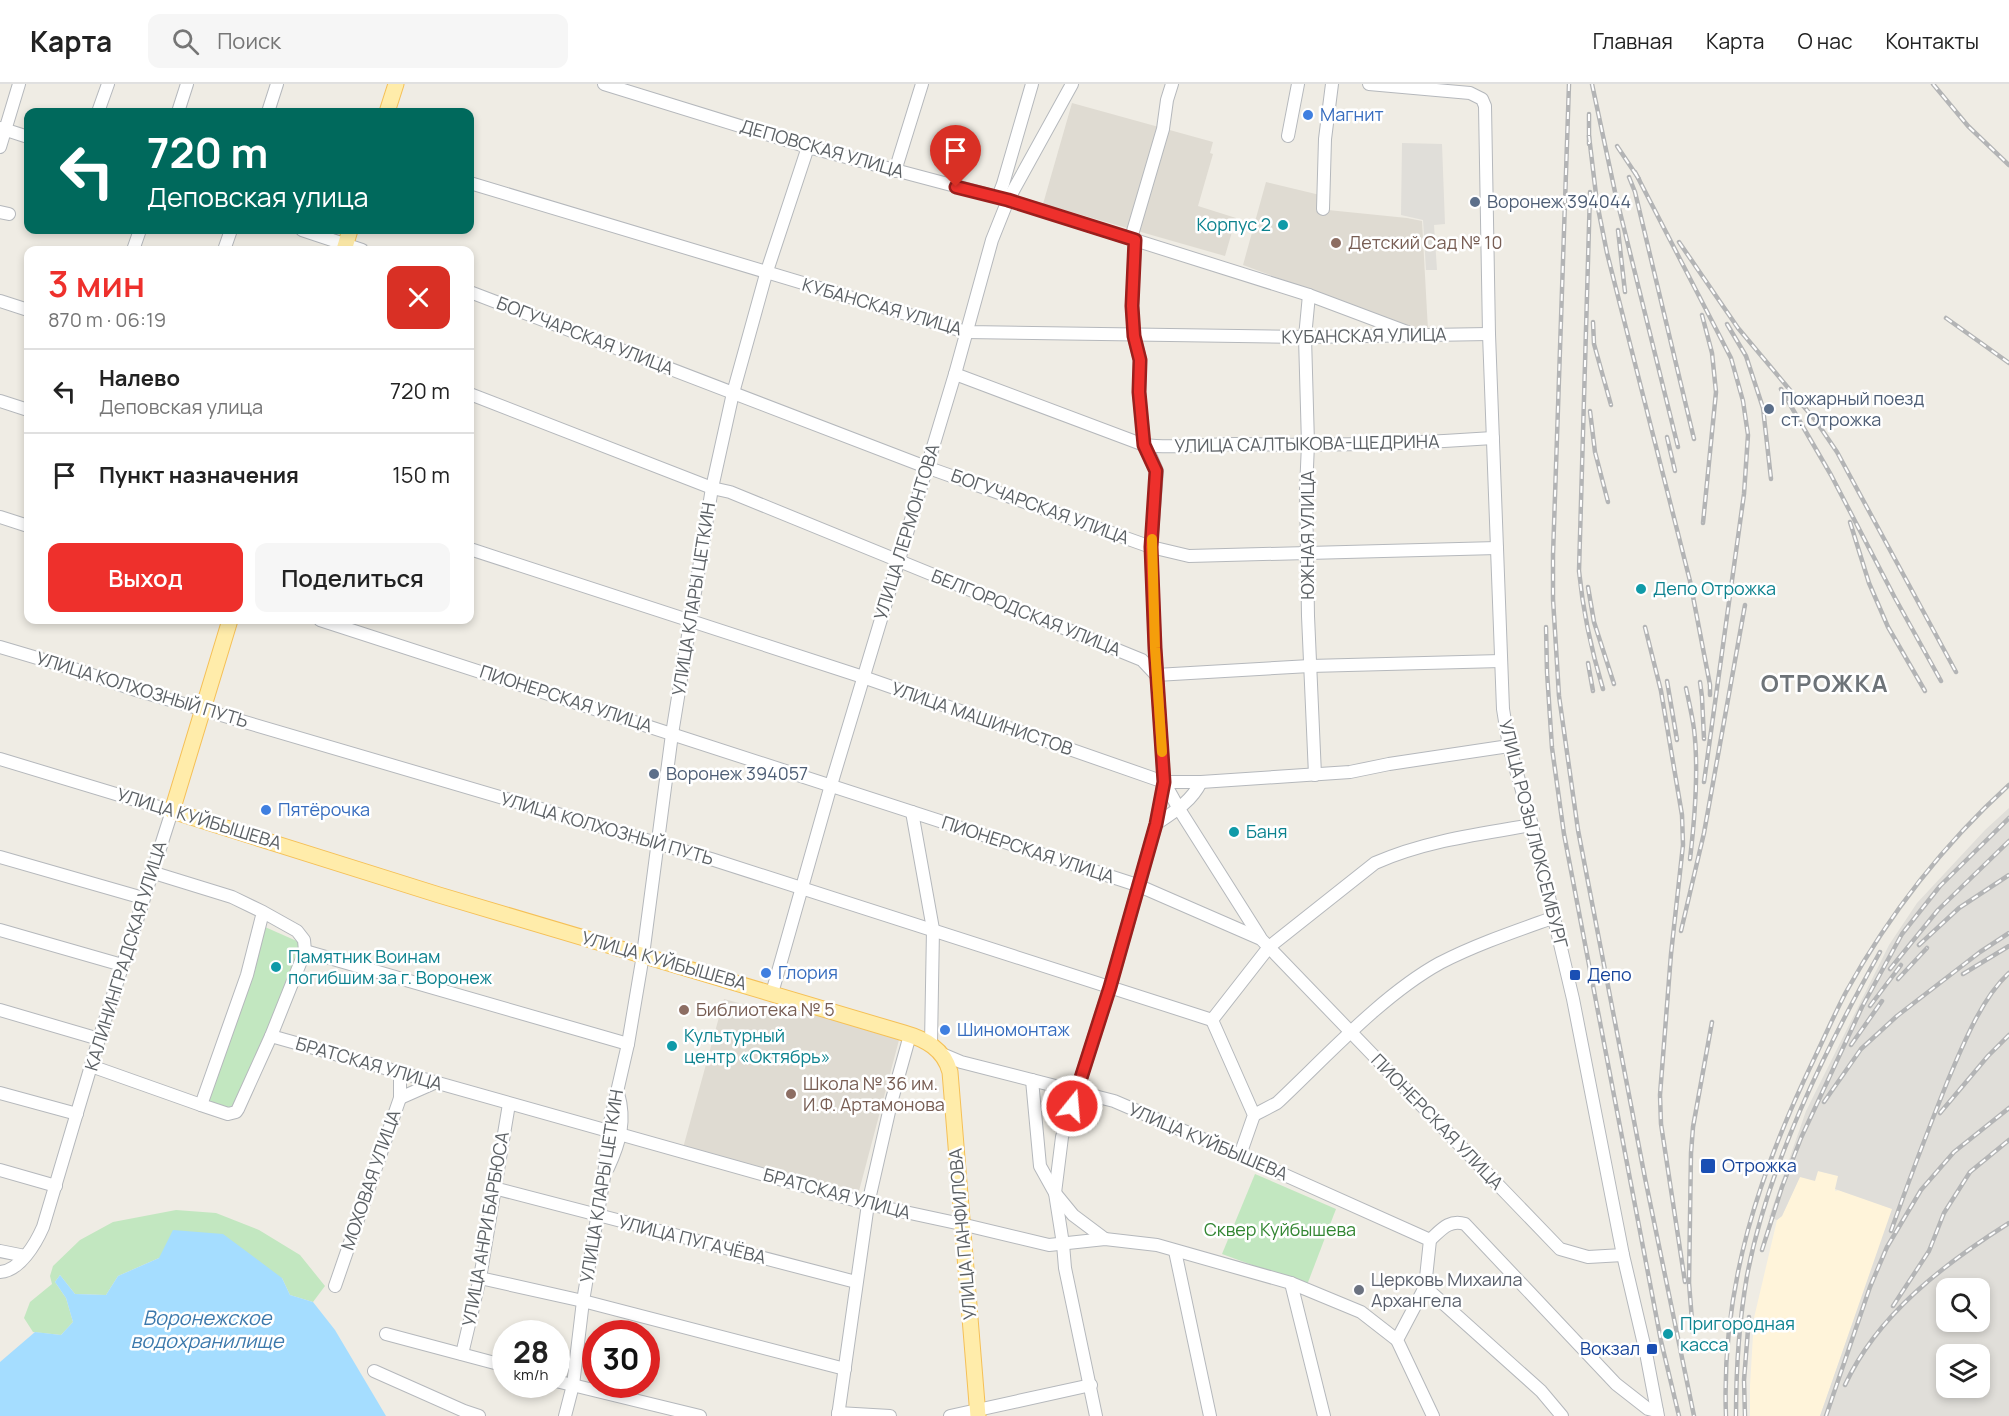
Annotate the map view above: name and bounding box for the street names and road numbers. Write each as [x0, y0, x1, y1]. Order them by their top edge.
street label: ДЕПОВСКАЯ УЛИЦА [738, 113, 907, 183]
street label: КУБАНСКАЯ УЛИЦА [800, 272, 966, 341]
street label: БОГУЧАРСКАЯ УЛИЦА [493, 290, 678, 380]
street label: КУБАНСКАЯ УЛИЦА [1281, 322, 1447, 348]
street label: УЛИЦА САЛТЫКОВА-ЩЕДРИНА [1174, 429, 1440, 457]
street label: УЛИЦА ЛЕРМОНТОВА [868, 440, 944, 623]
street label: БОГУЧАРСКАЯ УЛИЦА [948, 463, 1133, 550]
street label: ЮЖНАЯ УЛИЦА [1295, 470, 1319, 600]
street label: УЛИЦА КЛАРЫ ЦЕТКИН [666, 501, 720, 697]
street label: БЕЛГОРОДСКАЯ УЛИЦА [928, 563, 1125, 661]
street label: УЛИЦА КОЛХОЗНЫЙ ПУТЬ [33, 645, 251, 733]
street label: ПИОНЕРСКАЯ УЛИЦА [477, 659, 656, 738]
street label: УЛИЦА МАШИНИСТОВ [888, 676, 1076, 760]
street label: УЛИЦА РОЗЫ ЛЮКСЕМБУРГ [1494, 717, 1574, 951]
street label: УЛИЦА КУЙБЫШЕВА [114, 782, 285, 855]
street label: УЛИЦА КОЛХОЗНЫЙ ПУТЬ [498, 786, 717, 870]
street label: ПИОНЕРСКАЯ УЛИЦА [939, 810, 1118, 889]
street label: КАЛИНИНГРАДСКАЯ УЛИЦА [79, 837, 172, 1074]
street label: УЛИЦА КУЙБЫШЕВА [579, 925, 750, 995]
street label: БРАТСКАЯ УЛИЦА [293, 1031, 446, 1096]
street label: ПИОНЕРСКАЯ УЛИЦА [1366, 1048, 1509, 1195]
street label: УЛИЦА КЛАРЫ ЦЕТКИН [574, 1088, 628, 1284]
street label: УЛИЦА КУЙБЫШЕВА [1125, 1097, 1292, 1186]
street label: МОХОВАЯ УЛИЦА [335, 1106, 406, 1253]
street label: УЛИЦА АНРИ БАРБЮСА [456, 1129, 514, 1328]
street label: УЛИЦА ПАНФИЛОВА [942, 1147, 981, 1321]
street label: БРАТСКАЯ УЛИЦА [761, 1162, 914, 1224]
street label: УЛИЦА ПУГАЧЁВА [616, 1209, 769, 1269]

